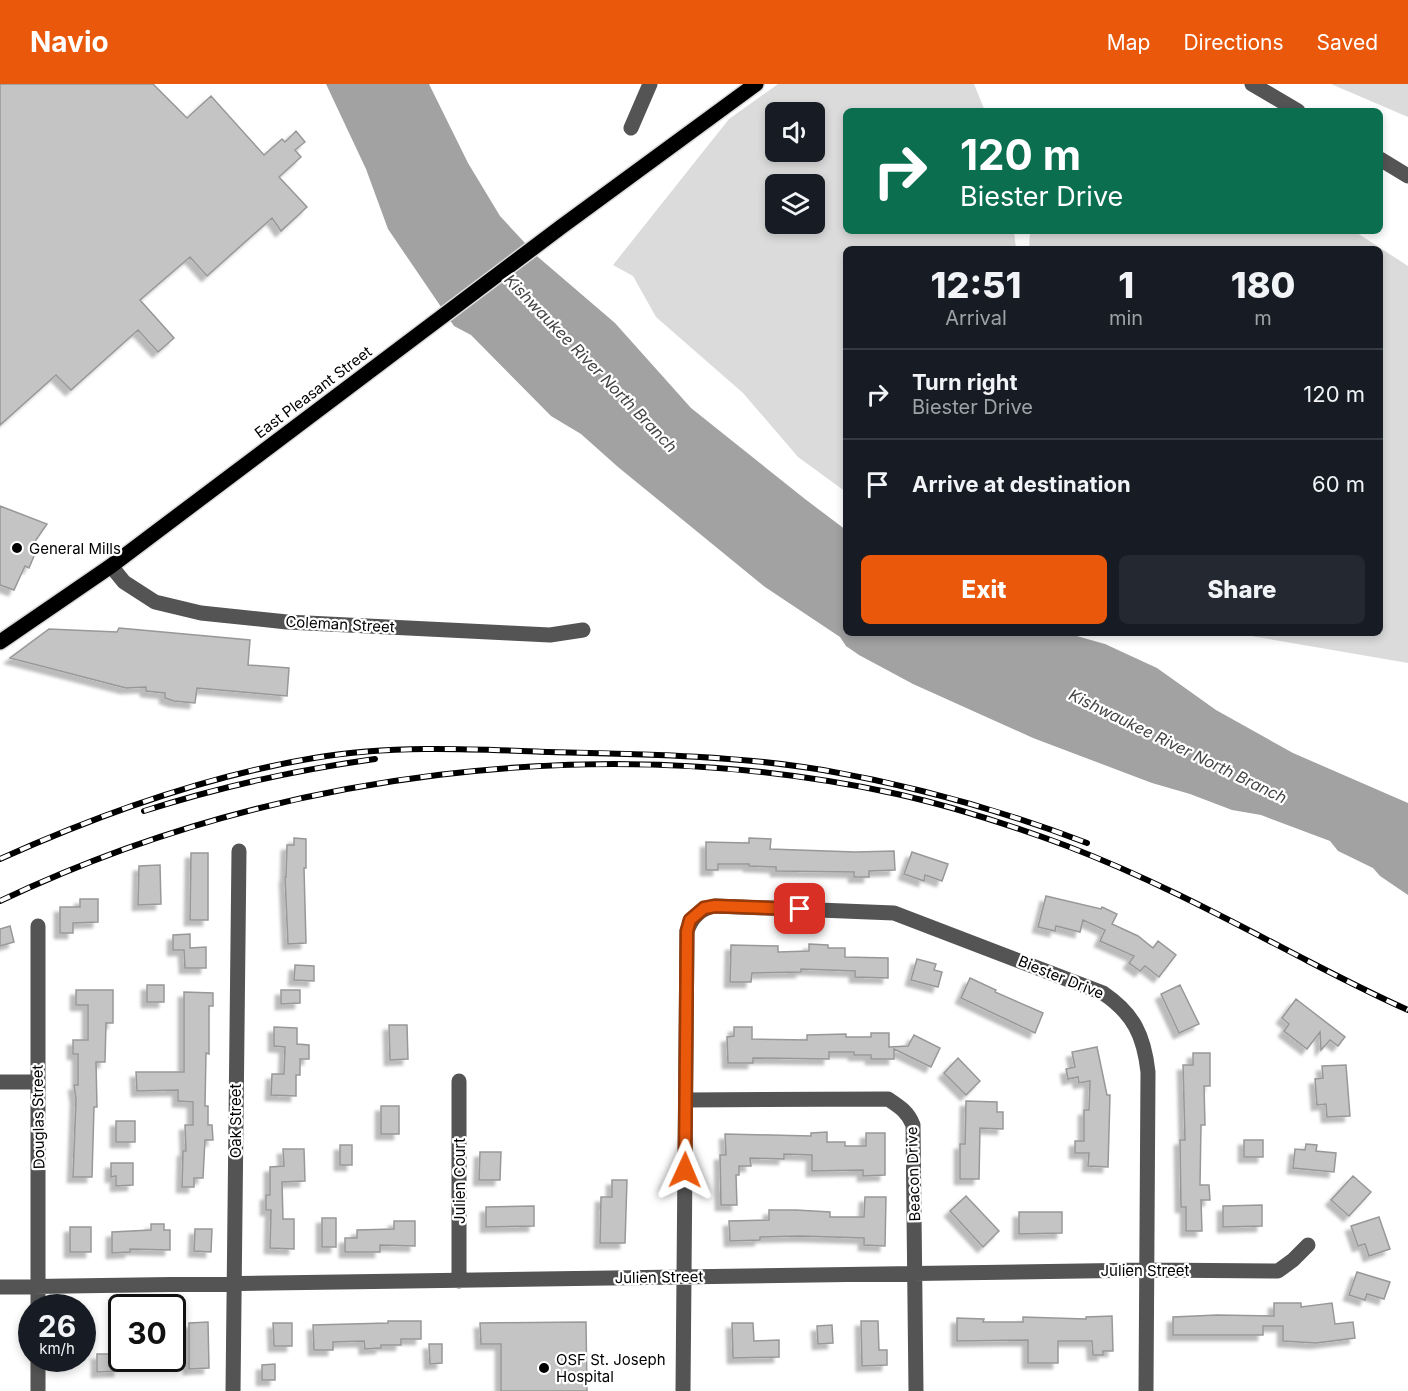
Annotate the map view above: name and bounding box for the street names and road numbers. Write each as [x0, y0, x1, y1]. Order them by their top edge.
street label: East Pleasant Street [251, 342, 375, 442]
street label: Coleman Street [285, 612, 395, 636]
street label: Biester Drive [1015, 951, 1107, 1003]
street label: Douglas Street [28, 1065, 48, 1169]
street label: Oak Street [226, 1084, 245, 1158]
street label: Beacon Drive [902, 1126, 924, 1222]
street label: Julien Court [450, 1138, 469, 1224]
street label: Julien Street [1101, 1261, 1190, 1280]
street label: Julien Street [614, 1267, 704, 1287]

